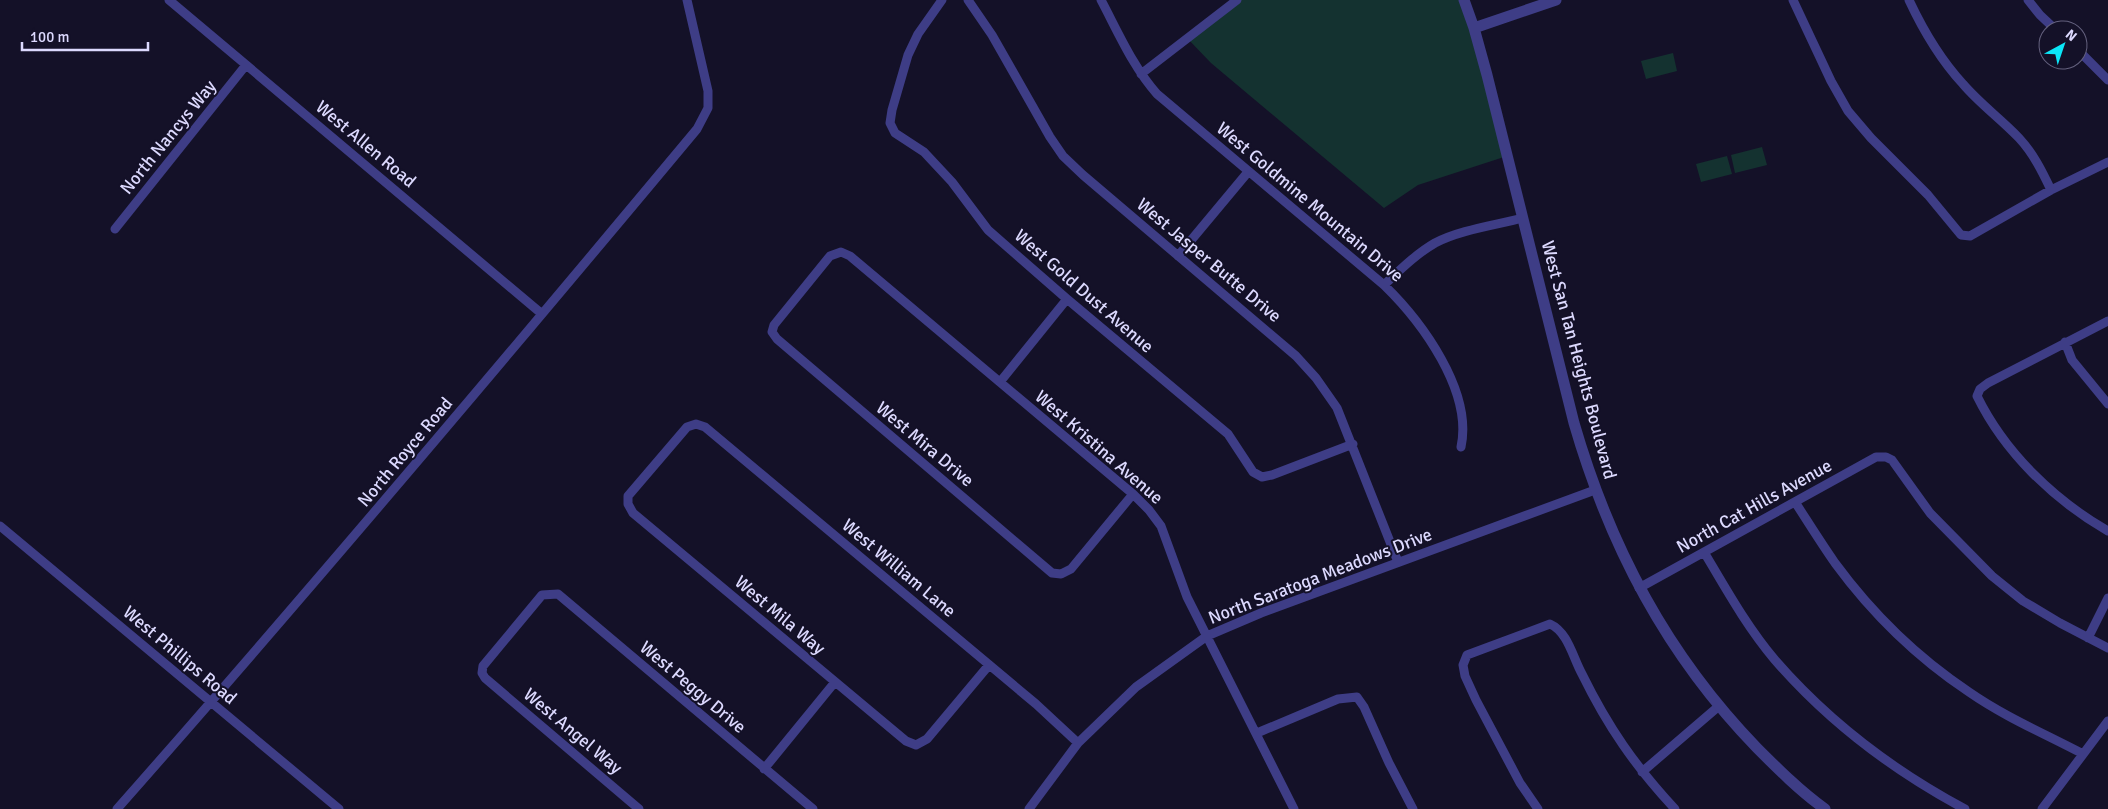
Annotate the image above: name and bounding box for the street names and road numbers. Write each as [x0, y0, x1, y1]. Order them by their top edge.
street label: North Nancys Way [115, 75, 221, 199]
street label: West Allen Road [311, 96, 421, 192]
street label: West Goldmine Mountain Drive [1212, 117, 1408, 287]
street label: West Jasper Butte Drive [1132, 193, 1286, 327]
street label: West Gold Dust Avenue [1010, 225, 1158, 357]
street label: West San Tan Heights Boulevard [1537, 238, 1621, 482]
street label: West Kristina Avenue [1030, 385, 1168, 509]
street label: North Royce Road [353, 393, 457, 511]
street label: West Mira Drive [872, 397, 978, 491]
street label: North Cat Hills Avenue [1673, 454, 1835, 558]
street label: West William Lane [838, 514, 960, 622]
street label: North Saratoga Meadows Drive [1205, 523, 1435, 629]
street label: West Mila Way [730, 571, 830, 660]
street label: West Phillips Road [119, 601, 241, 709]
street label: West Peggy Drive [635, 636, 751, 738]
street label: West Angel Way [519, 683, 627, 779]

